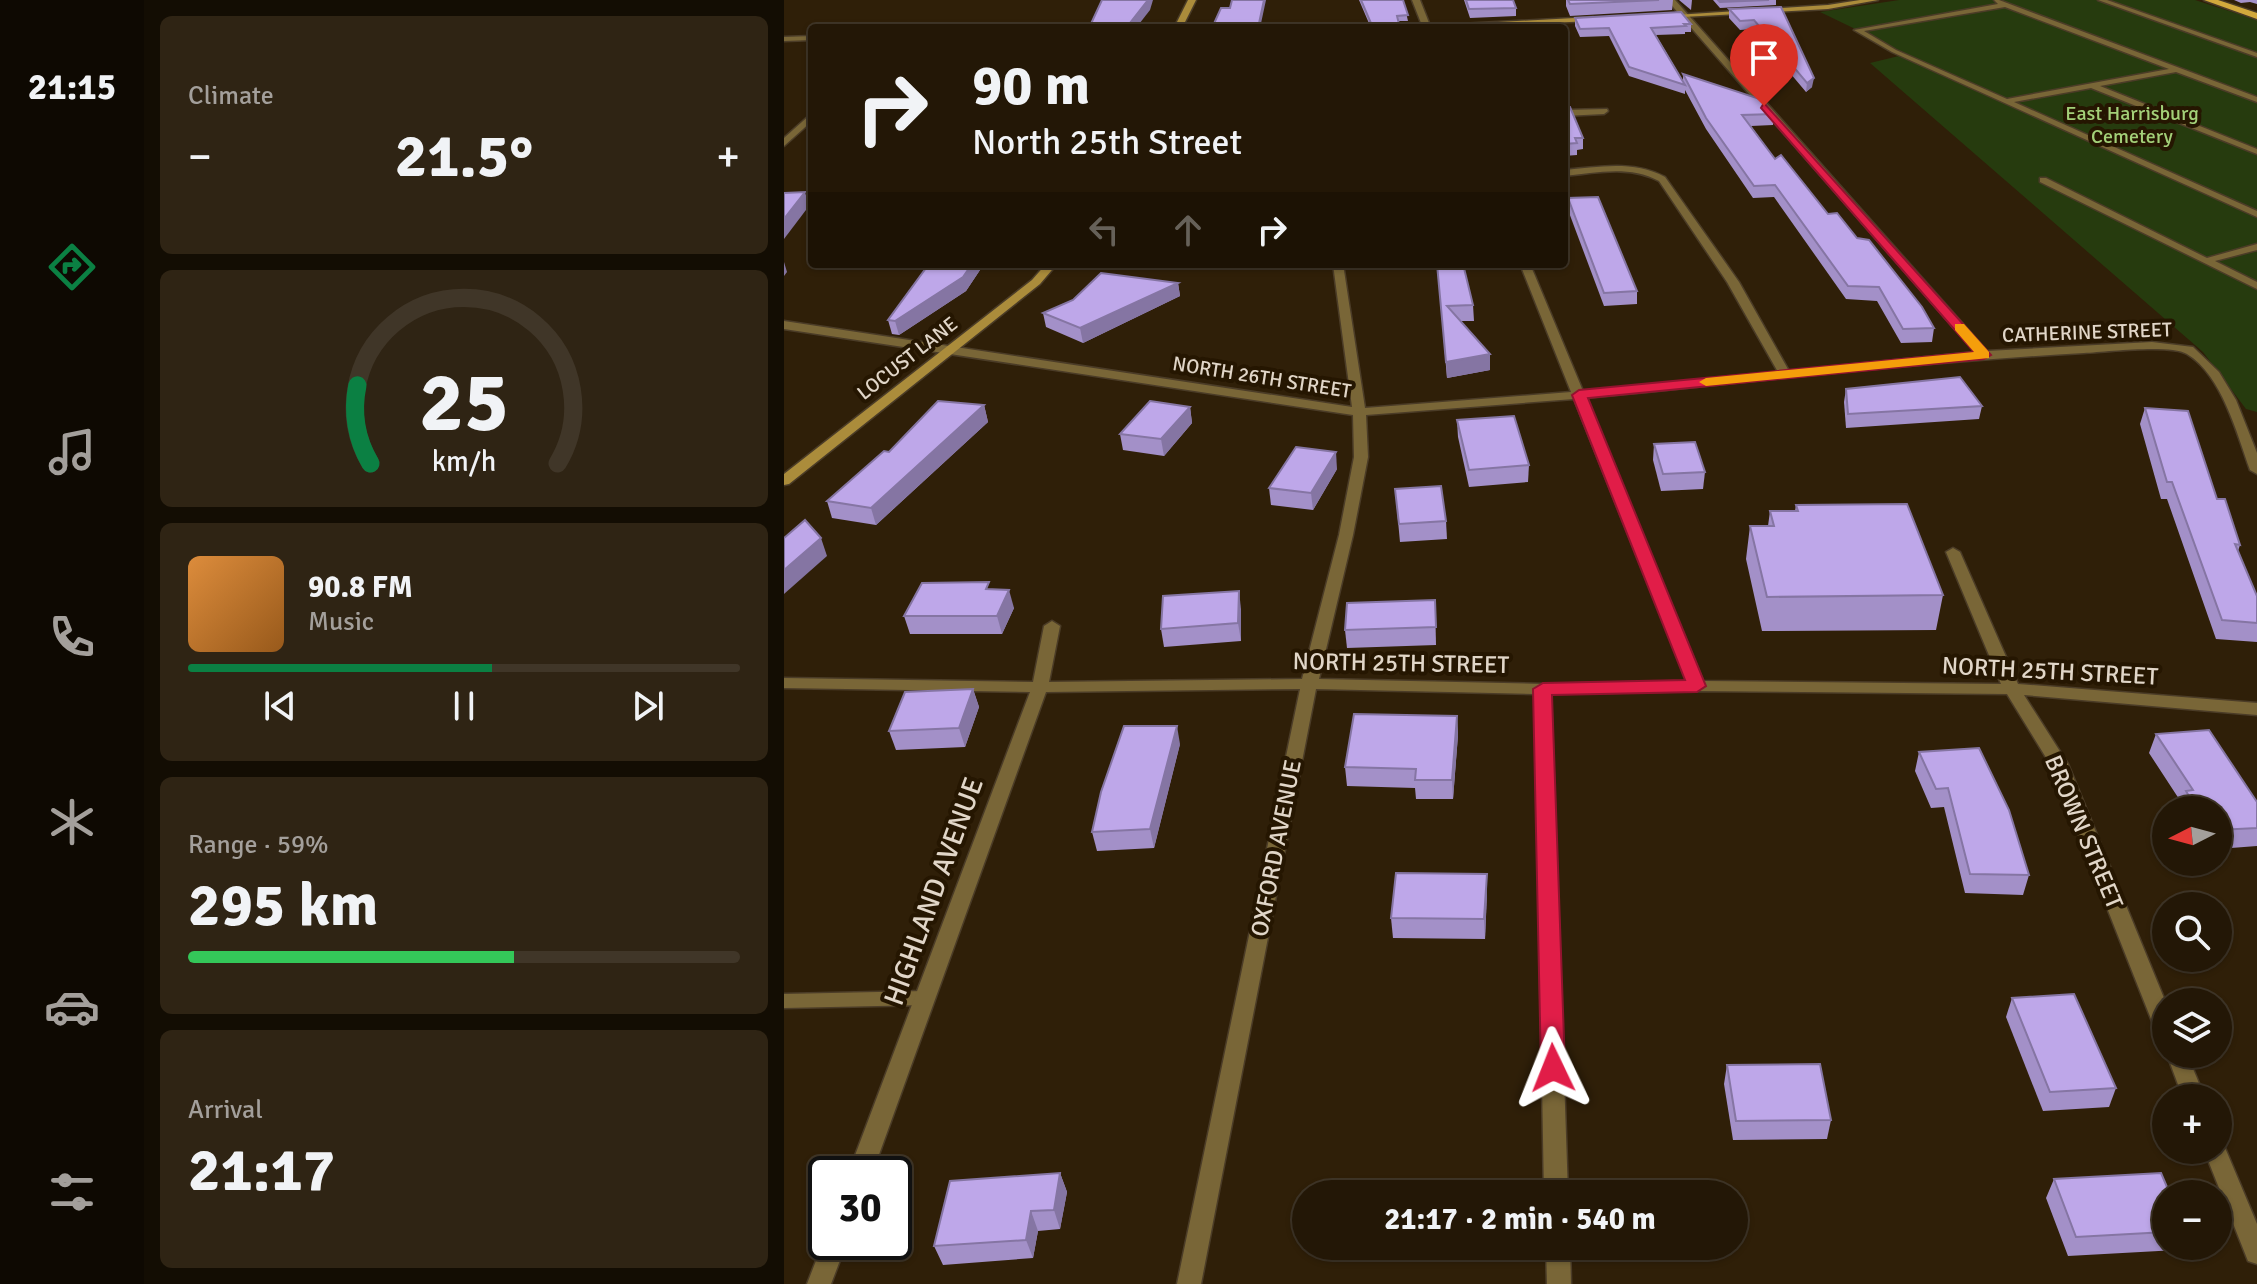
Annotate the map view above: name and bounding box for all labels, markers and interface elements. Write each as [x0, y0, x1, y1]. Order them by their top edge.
pin [1730, 24, 1798, 106]
icon: arrive [1742, 36, 1786, 80]
text: 90 m [972, 51, 1090, 120]
icon: right [840, 56, 944, 160]
text: 21:15 [28, 65, 116, 110]
text: Climate [188, 80, 274, 112]
park label: East Harrisburg Cemetery [2065, 101, 2199, 149]
text: 21.5° [395, 120, 533, 194]
text: North 25th Street [972, 120, 1242, 165]
text: − [188, 130, 212, 184]
text: + [716, 130, 740, 184]
icon: left [1082, 208, 1126, 252]
icon: ahead [1166, 208, 1210, 252]
icon: right [1250, 208, 1294, 252]
icon: directions [44, 239, 100, 295]
street label: LOCUST LANE [852, 311, 963, 405]
street label: CATHERINE STREET [2002, 317, 2172, 348]
street label: NORTH 26TH STREET [1171, 351, 1353, 404]
text: 25 [419, 352, 509, 454]
icon: music [44, 424, 100, 480]
text: km/h [432, 445, 496, 480]
text: 90.8 FM [308, 569, 413, 606]
text: Music [308, 606, 374, 638]
icon: phone [44, 609, 100, 665]
street label: NORTH 25TH STREET [1292, 646, 1510, 680]
street label: NORTH 25TH STREET [1941, 650, 2159, 692]
icon: previous [258, 684, 302, 728]
icon: pause [442, 684, 486, 728]
icon: next [626, 684, 670, 728]
street label: BROWN STREET [2038, 751, 2130, 914]
street label: OXFORD AVENUE [1244, 757, 1308, 939]
street label: HIGHLAND AVENUE [877, 773, 991, 1010]
icon: climate [44, 794, 100, 850]
north arrow [2152, 796, 2232, 876]
map controls [2152, 796, 2232, 1260]
text: Range · 59% [188, 829, 329, 861]
text: 295 km [188, 869, 378, 943]
button: search [2152, 892, 2232, 972]
icon: car [44, 979, 100, 1035]
button: layers [2152, 988, 2232, 1068]
position arrow [1511, 1026, 1595, 1110]
button: + [2152, 1084, 2232, 1164]
text: Arrival [188, 1094, 263, 1126]
text: 21:17 [188, 1134, 335, 1208]
speed limit sign: 30 [808, 1156, 912, 1260]
icon: filters [44, 1164, 100, 1220]
button: − [2152, 1180, 2232, 1260]
text: 21:17 · 2 min · 540 m [1384, 1201, 1656, 1238]

